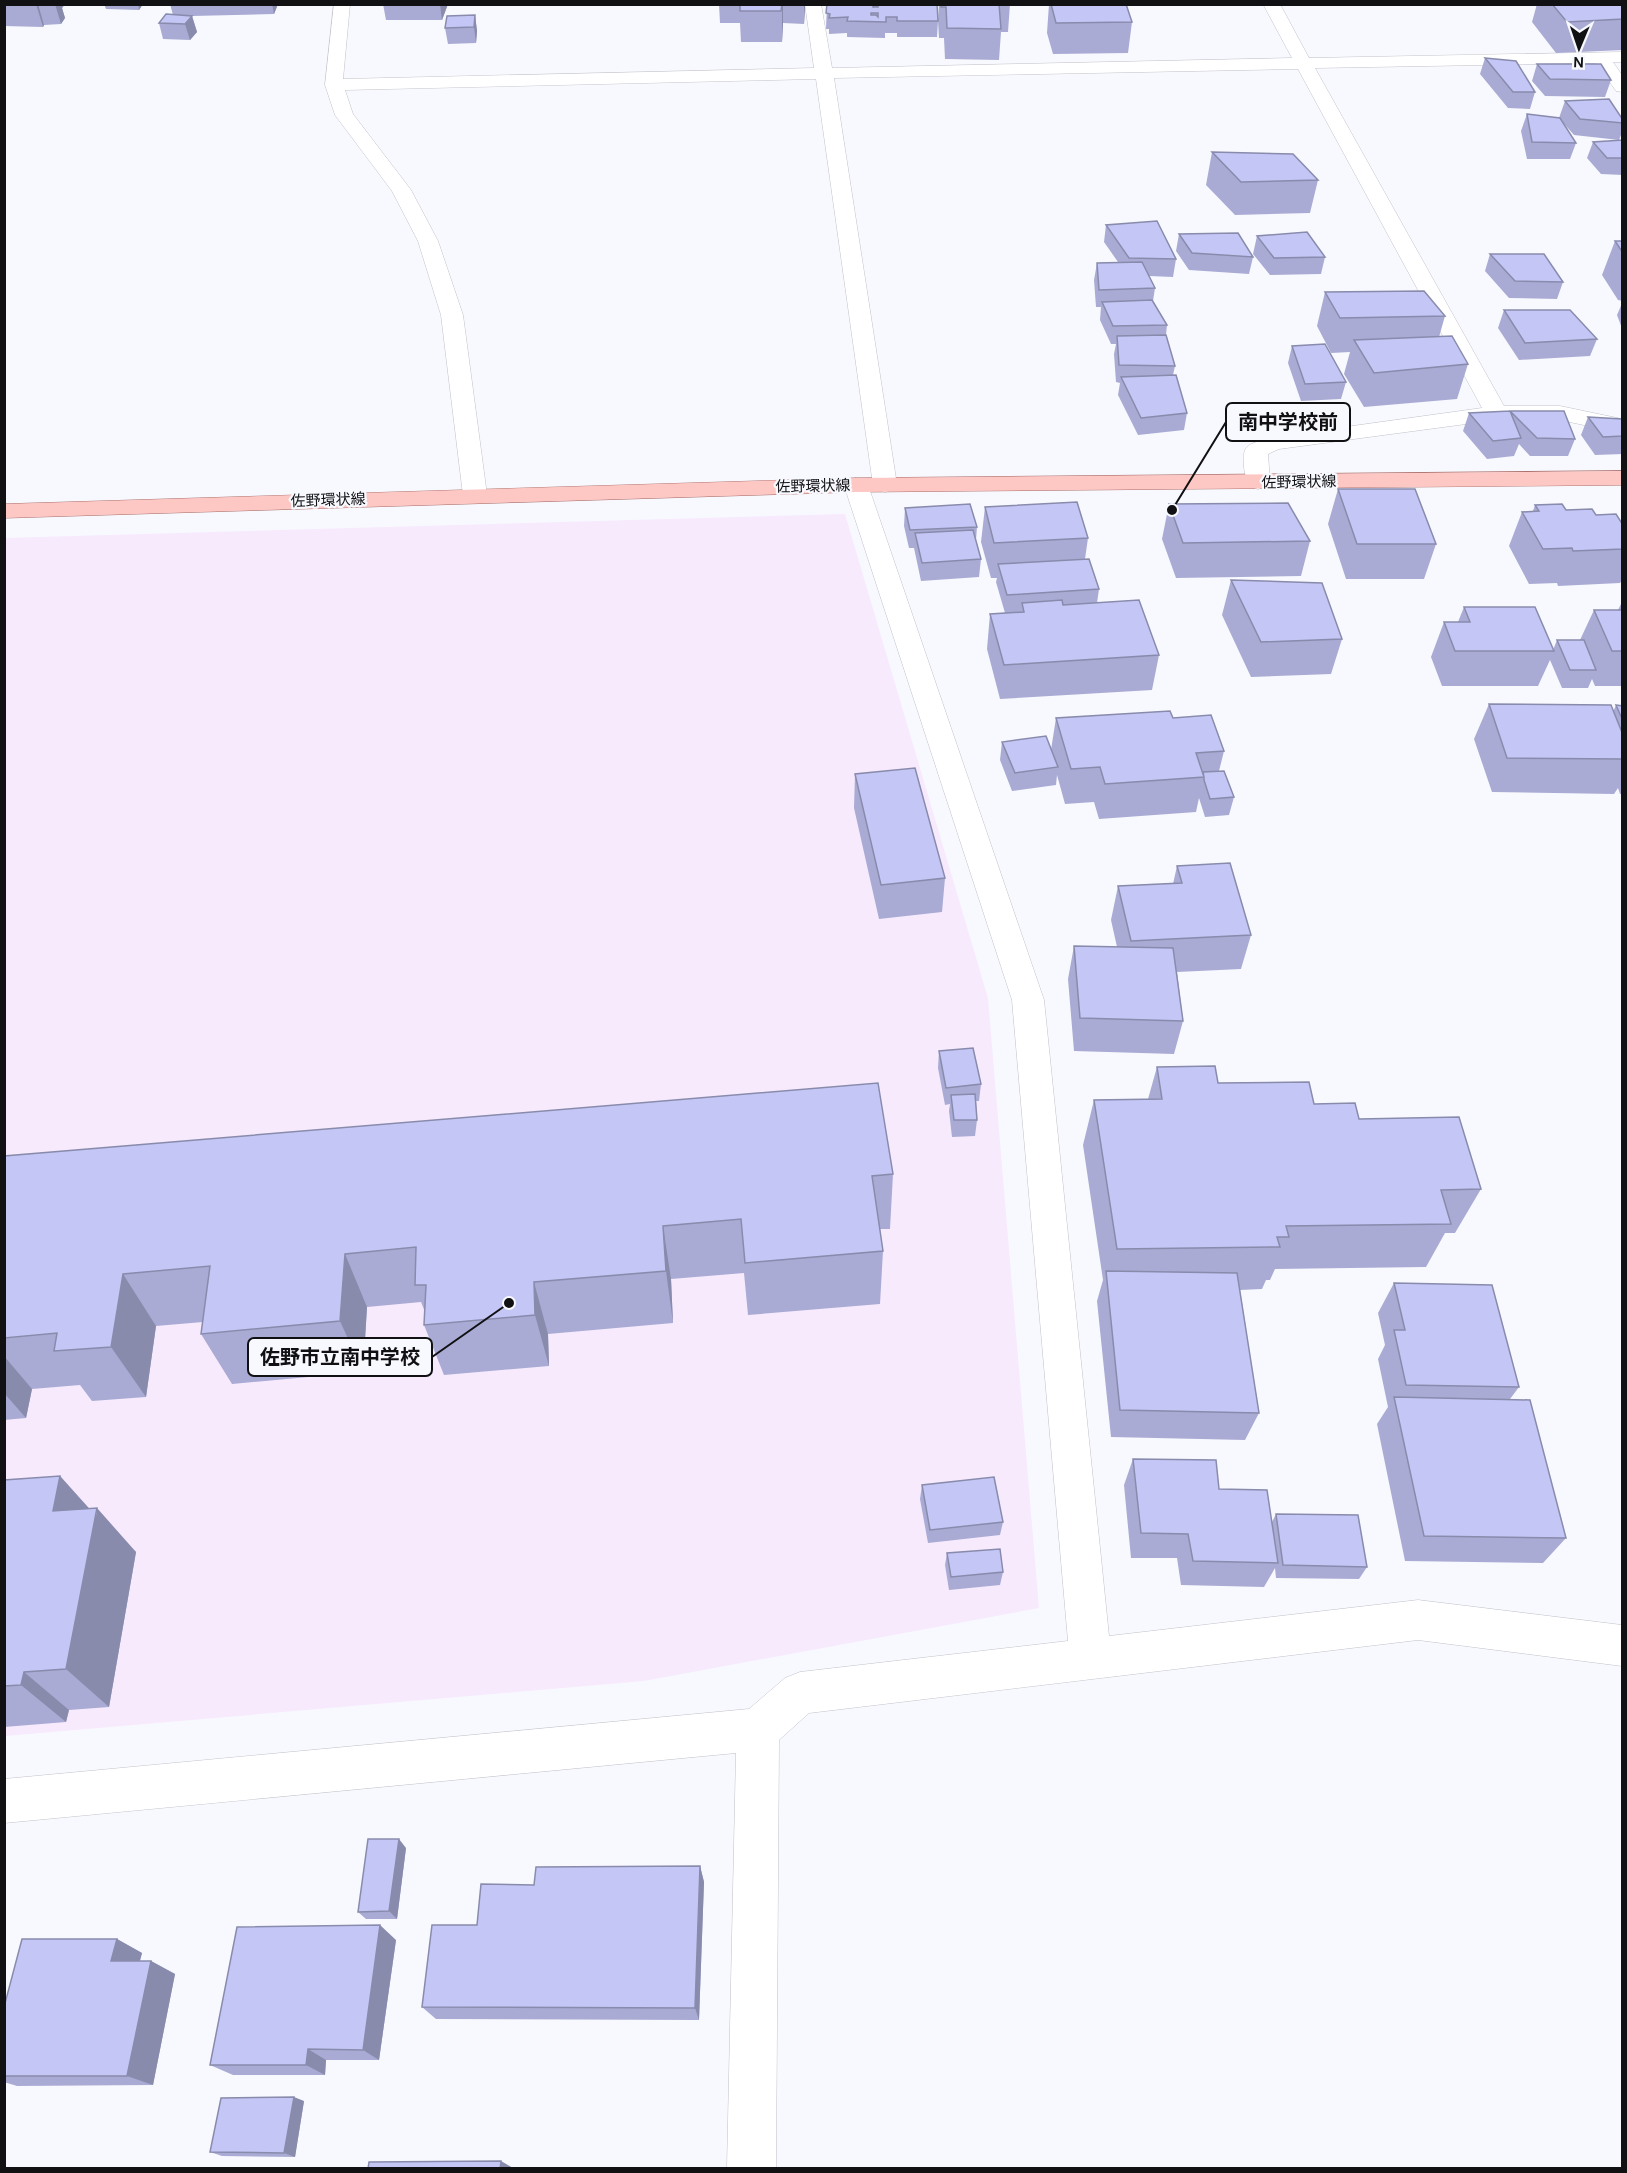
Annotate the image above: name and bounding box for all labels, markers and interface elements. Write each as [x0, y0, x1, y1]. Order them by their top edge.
north arrow [1549, 18, 1609, 78]
text: N [1572, 53, 1585, 72]
callout: 南中学校前 [1226, 403, 1350, 441]
text: 南中学校前 [1238, 411, 1338, 434]
street label: 佐野環状線 [1261, 472, 1337, 492]
street label: 佐野環状線 [775, 476, 851, 496]
street label: 佐野環状線 [290, 490, 366, 510]
callout: 佐野市立南中学校 [248, 1338, 432, 1376]
text: 佐野市立南中学校 [260, 1346, 420, 1369]

